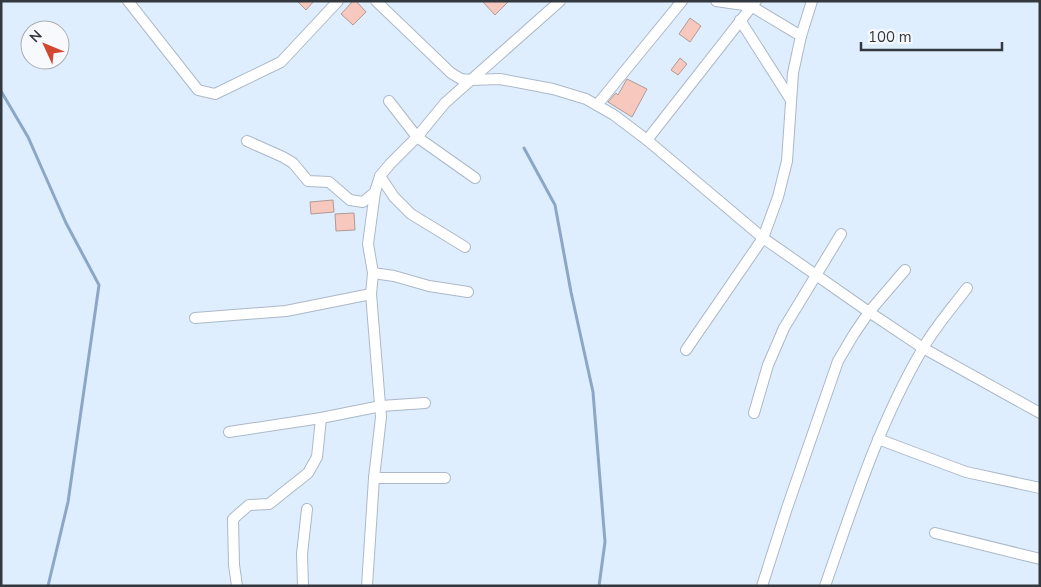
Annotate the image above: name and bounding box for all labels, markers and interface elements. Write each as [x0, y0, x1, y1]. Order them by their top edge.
north arrow [20, 20, 70, 70]
scale bar [861, 20, 1002, 52]
text: N [26, 26, 46, 47]
text: 100 m [868, 27, 912, 47]

